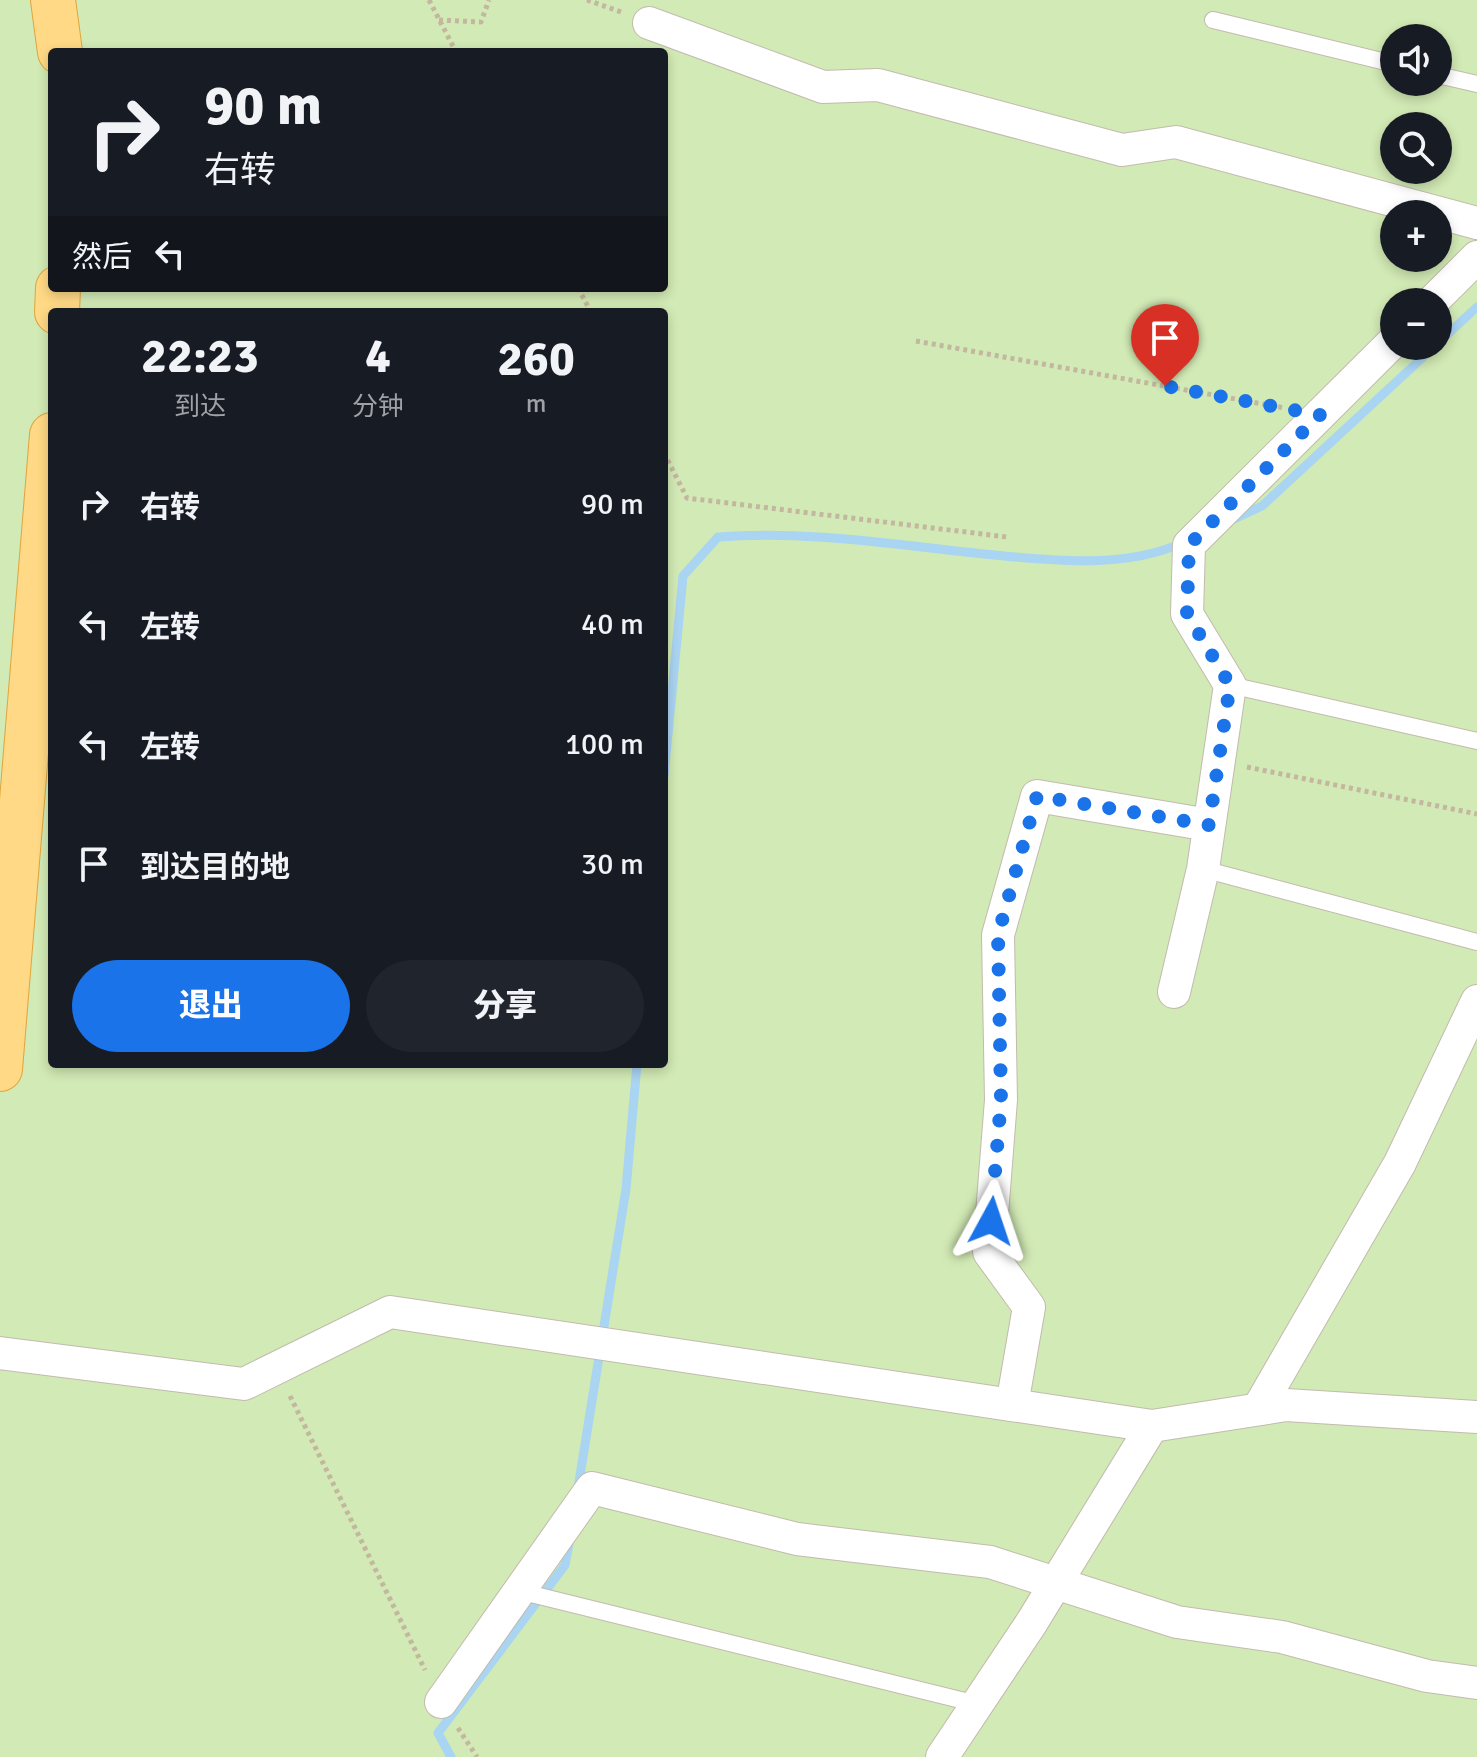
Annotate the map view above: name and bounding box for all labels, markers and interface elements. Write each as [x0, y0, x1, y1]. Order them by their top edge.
map controls [1380, 24, 1452, 360]
button: sound [1380, 24, 1452, 96]
text: 90 m [204, 71, 322, 140]
icon: right [72, 80, 176, 184]
button: search [1380, 112, 1452, 184]
text: 右转 [204, 148, 276, 193]
button: + [1380, 200, 1452, 272]
icon: left [148, 232, 192, 276]
text: 然后 [72, 239, 132, 276]
button: − [1380, 288, 1452, 360]
pin [1131, 304, 1199, 386]
icon: arrive [1143, 316, 1187, 360]
text: 22:23 [141, 327, 259, 386]
text: 4 [365, 327, 391, 386]
text: 260 [497, 330, 575, 389]
text: m [526, 388, 546, 420]
text: 到达 [174, 391, 226, 423]
text: 分钟 [352, 391, 404, 423]
icon: right [72, 482, 116, 526]
text: 90 m [581, 486, 644, 523]
text: 右转 [140, 489, 200, 526]
icon: left [72, 602, 116, 646]
text: 40 m [581, 606, 644, 643]
text: 左转 [140, 609, 200, 646]
icon: left [72, 722, 116, 766]
text: 100 m [565, 726, 644, 763]
text: 左转 [140, 729, 200, 766]
icon: arrive [72, 842, 116, 886]
text: 30 m [581, 846, 644, 883]
text: 到达目的地 [140, 849, 290, 886]
button: 退出 [72, 960, 350, 1052]
button: 分享 [366, 960, 644, 1052]
position arrow [949, 1179, 1033, 1263]

